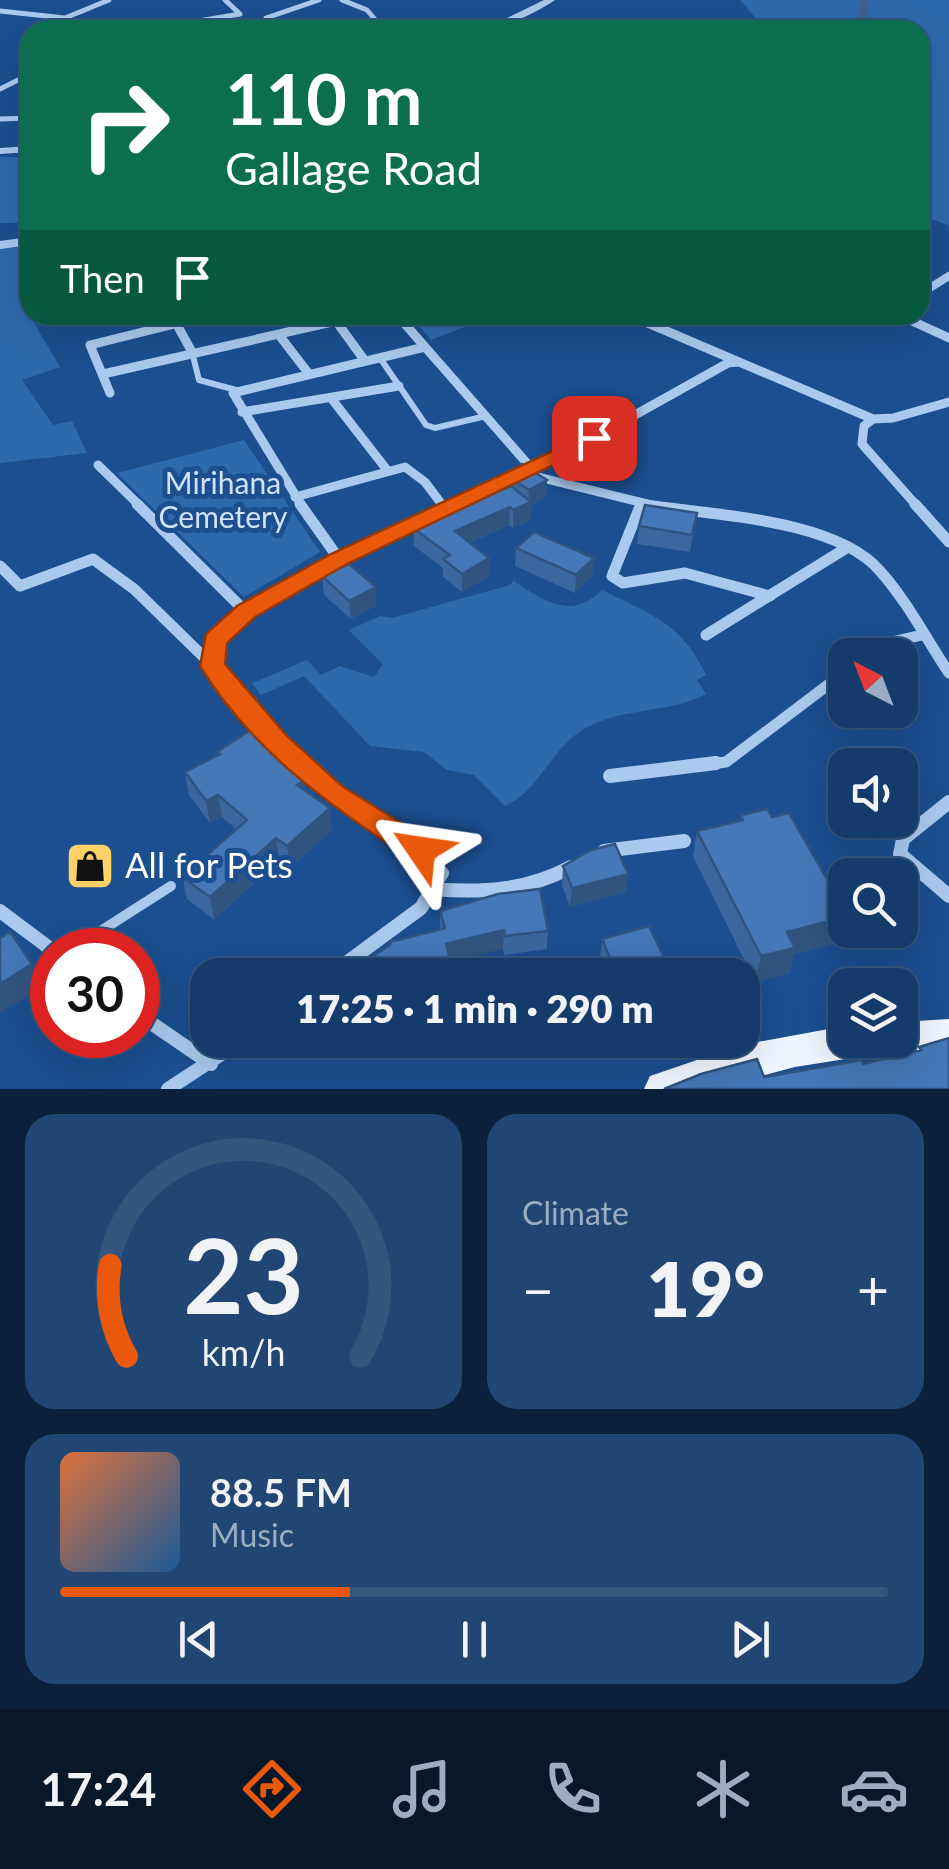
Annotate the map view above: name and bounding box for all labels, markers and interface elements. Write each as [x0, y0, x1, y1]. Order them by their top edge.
text: 110 m [225, 56, 422, 140]
icon: right [60, 60, 190, 190]
text: Gallage Road [225, 141, 482, 195]
icon: arrive [165, 250, 220, 305]
text: Then [60, 255, 145, 301]
pin [552, 396, 637, 481]
icon: arrive [567, 411, 622, 466]
park label: Mirihana Cemetery [159, 464, 288, 534]
north arrow [828, 638, 918, 728]
map controls [828, 638, 918, 1058]
button: sound [828, 748, 918, 838]
position arrow [369, 798, 473, 902]
shop icon: All for Pets [64, 840, 116, 892]
place label: All for Pets [125, 843, 293, 885]
button: search [828, 858, 918, 948]
speed limit sign: 30 [30, 928, 160, 1058]
button: layers [828, 968, 918, 1058]
text: 17:25 · 1 min · 290 m [296, 985, 654, 1031]
text: Climate [522, 1193, 629, 1232]
text: 23 [183, 1211, 304, 1336]
text: 19° [646, 1243, 765, 1333]
text: − [522, 1256, 554, 1322]
text: + [857, 1256, 889, 1322]
text: km/h [202, 1331, 285, 1374]
text: 88.5 FM [210, 1469, 352, 1515]
text: Music [210, 1515, 294, 1554]
icon: previous [171, 1612, 226, 1667]
icon: pause [447, 1612, 502, 1667]
icon: next [723, 1612, 778, 1667]
icon: directions [237, 1754, 307, 1824]
icon: music [387, 1754, 457, 1824]
icon: phone [538, 1754, 608, 1824]
icon: climate [688, 1754, 758, 1824]
icon: car [839, 1754, 909, 1824]
text: 17:24 [40, 1762, 156, 1816]

